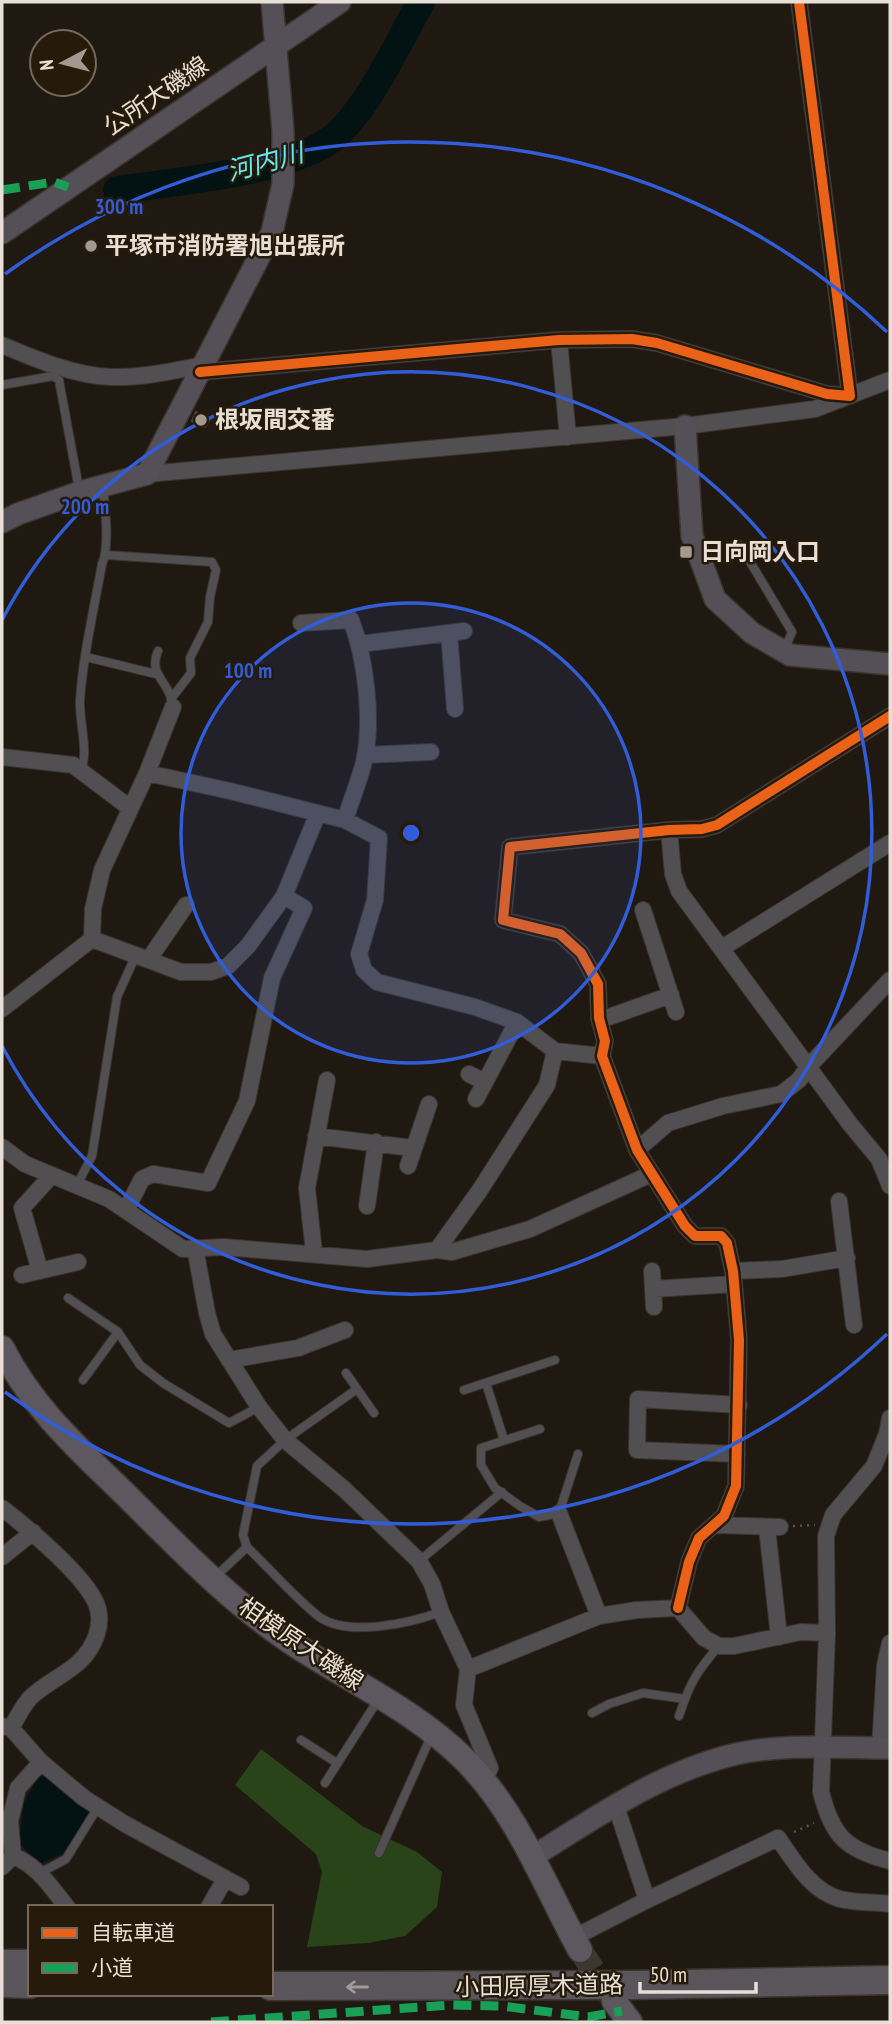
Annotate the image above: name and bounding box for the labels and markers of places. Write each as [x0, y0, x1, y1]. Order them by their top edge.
place label: 平塚市消防署旭出張所 [105, 230, 345, 261]
marker: 平塚市消防署旭出張所 [83, 238, 99, 254]
place label: 根坂間交番 [215, 404, 335, 435]
marker: 根坂間交番 [193, 412, 209, 428]
place label: 日向岡入口 [700, 536, 820, 567]
marker: 日向岡入口 [678, 544, 694, 560]
centre of rings [399, 821, 423, 845]

